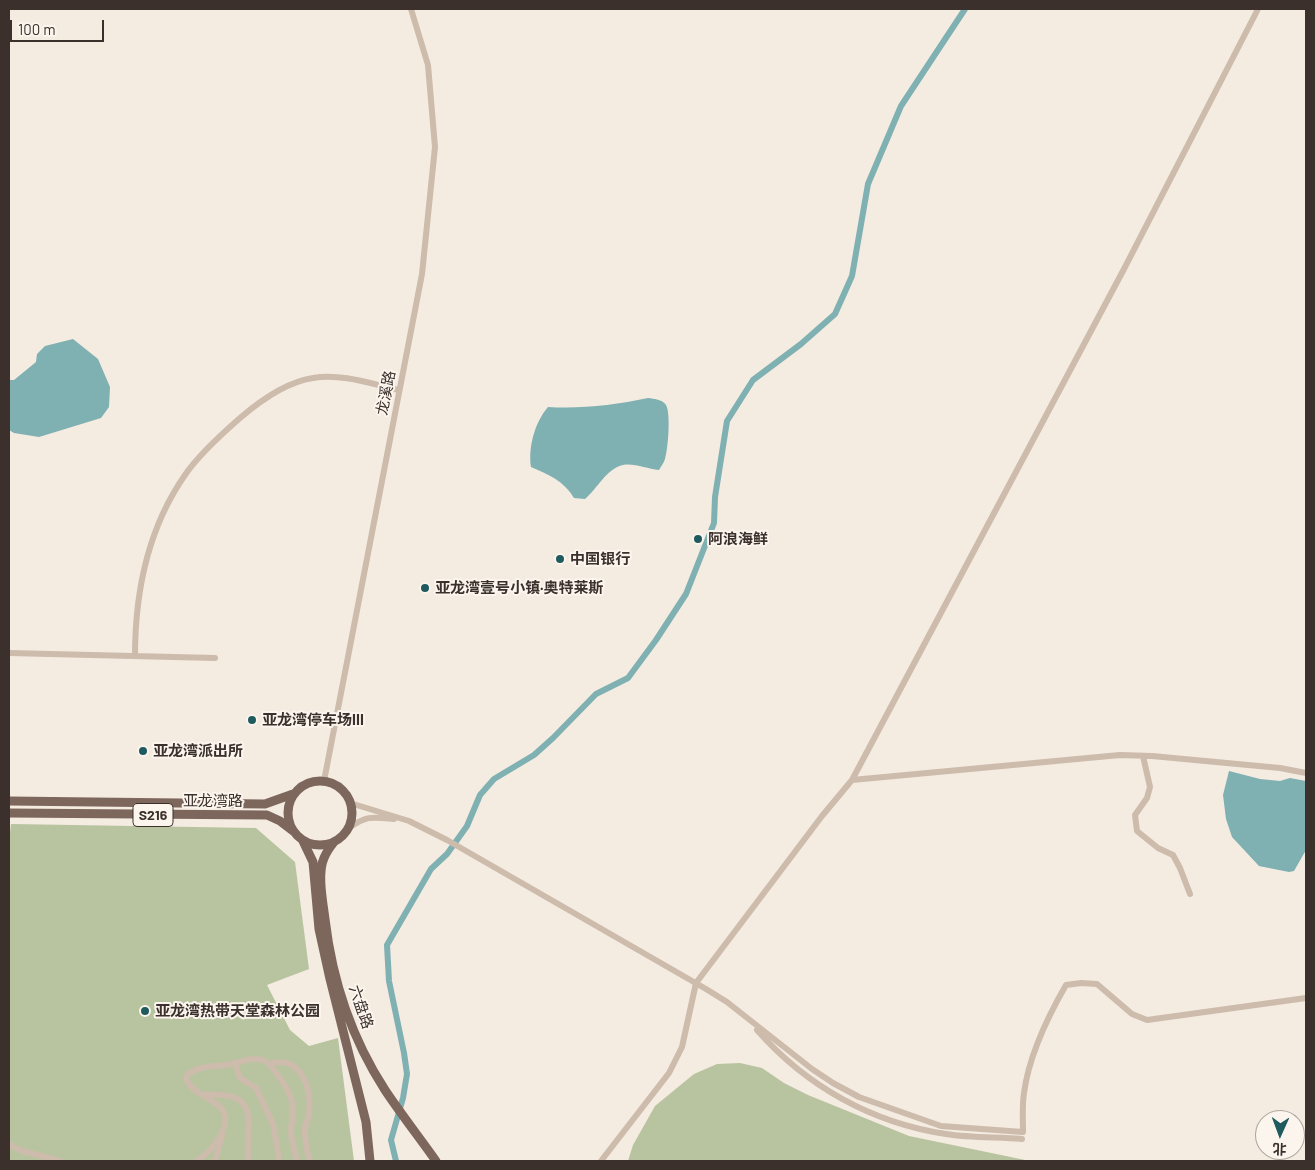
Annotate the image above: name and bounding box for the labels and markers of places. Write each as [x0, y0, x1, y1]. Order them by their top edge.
place label: 阿浪海鲜 [708, 530, 768, 548]
marker: 阿浪海鲜 [692, 533, 704, 545]
place label: 中国银行 [570, 550, 630, 568]
marker: 中国银行 [554, 553, 566, 565]
place label: 亚龙湾壹号小镇·奥特莱斯 [435, 579, 604, 597]
marker: 亚龙湾壹号小镇·奥特莱斯 [419, 582, 431, 594]
place label: 亚龙湾停车场III [262, 711, 364, 729]
marker: 亚龙湾停车场III [246, 714, 258, 726]
place label: 亚龙湾派出所 [153, 742, 243, 760]
marker: 亚龙湾派出所 [137, 745, 149, 757]
place label: 亚龙湾热带天堂森林公园 [155, 1002, 320, 1020]
marker: 亚龙湾热带天堂森林公园 [139, 1005, 151, 1017]

